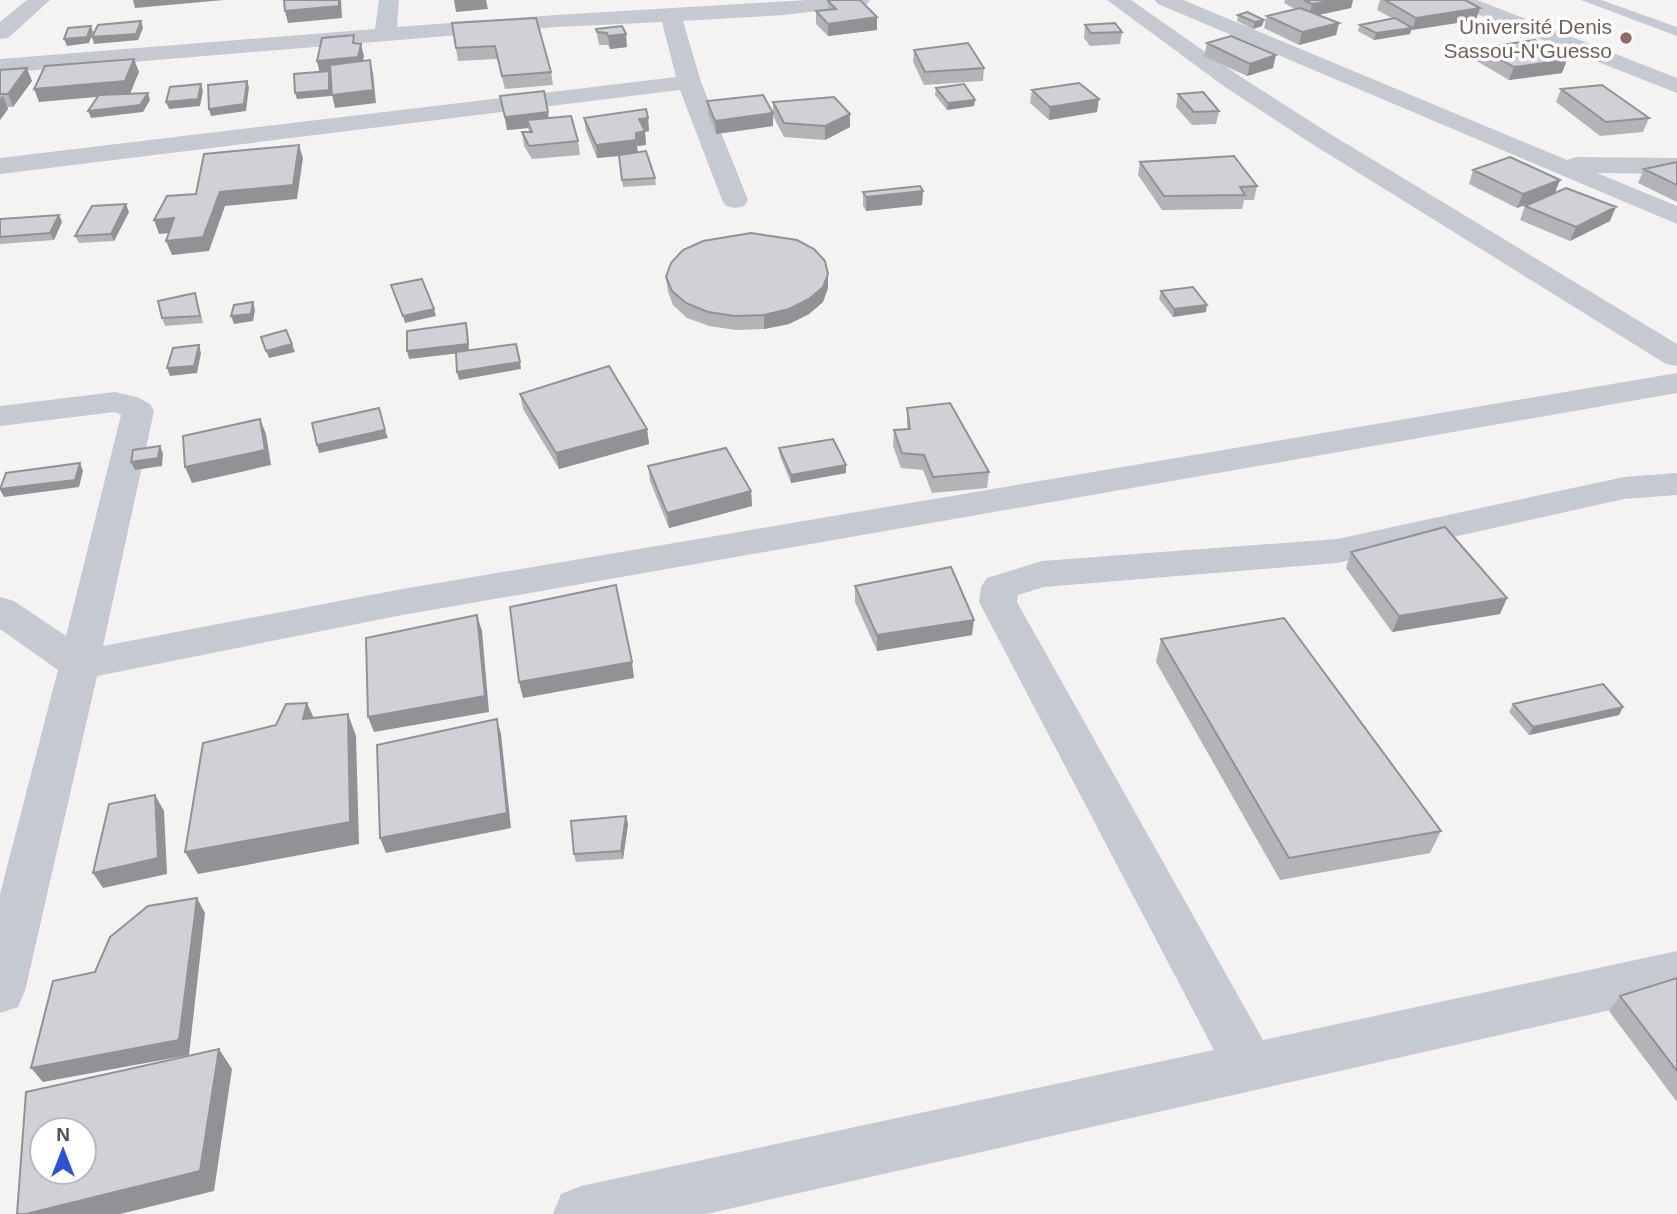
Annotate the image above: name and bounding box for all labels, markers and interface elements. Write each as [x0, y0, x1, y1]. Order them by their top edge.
place label: Université Denis Sassou-N'Guesso [1443, 15, 1612, 62]
marker: Université Denis Sassou-N'Guesso [1618, 30, 1634, 46]
north arrow [28, 1116, 98, 1186]
text: N [56, 1124, 70, 1145]

